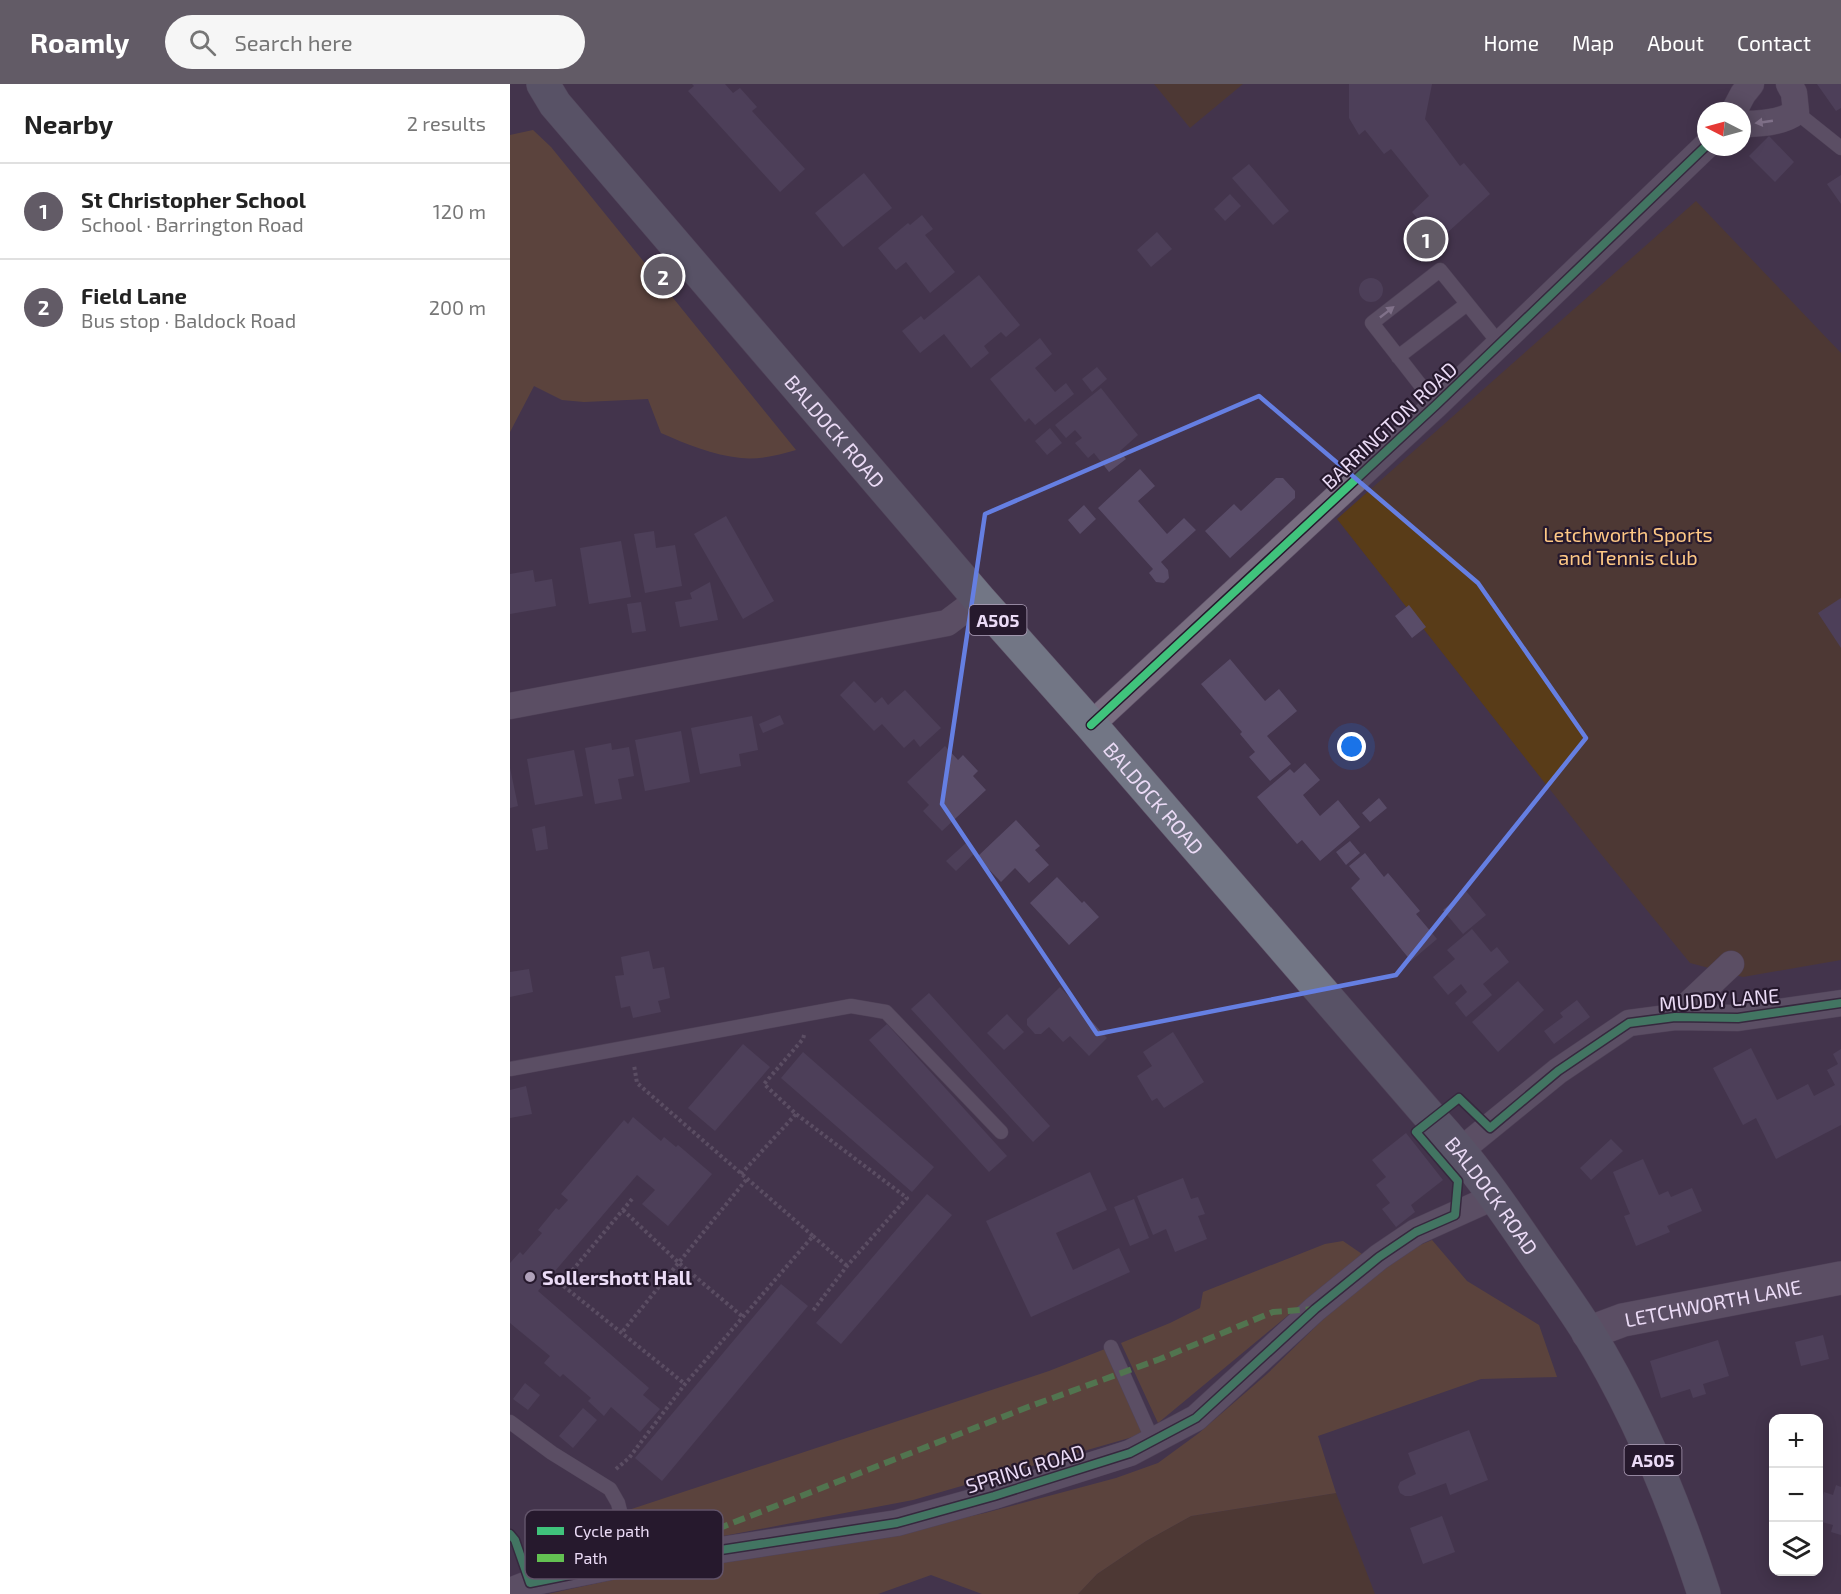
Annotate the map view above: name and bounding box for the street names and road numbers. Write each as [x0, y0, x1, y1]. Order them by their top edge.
street label: BARRINGTON ROAD [1316, 356, 1462, 494]
street label: BALDOCK ROAD [780, 370, 890, 492]
road number: A505 [970, 605, 1026, 635]
street label: BALDOCK ROAD [1099, 737, 1209, 859]
street label: MUDDY LANE [1658, 983, 1780, 1015]
street label: BALDOCK ROAD [1441, 1131, 1543, 1259]
street label: LETCHWORTH LANE [1623, 1274, 1803, 1331]
street label: SPRING ROAD [963, 1439, 1087, 1497]
road number: A505 [1624, 1445, 1682, 1475]

